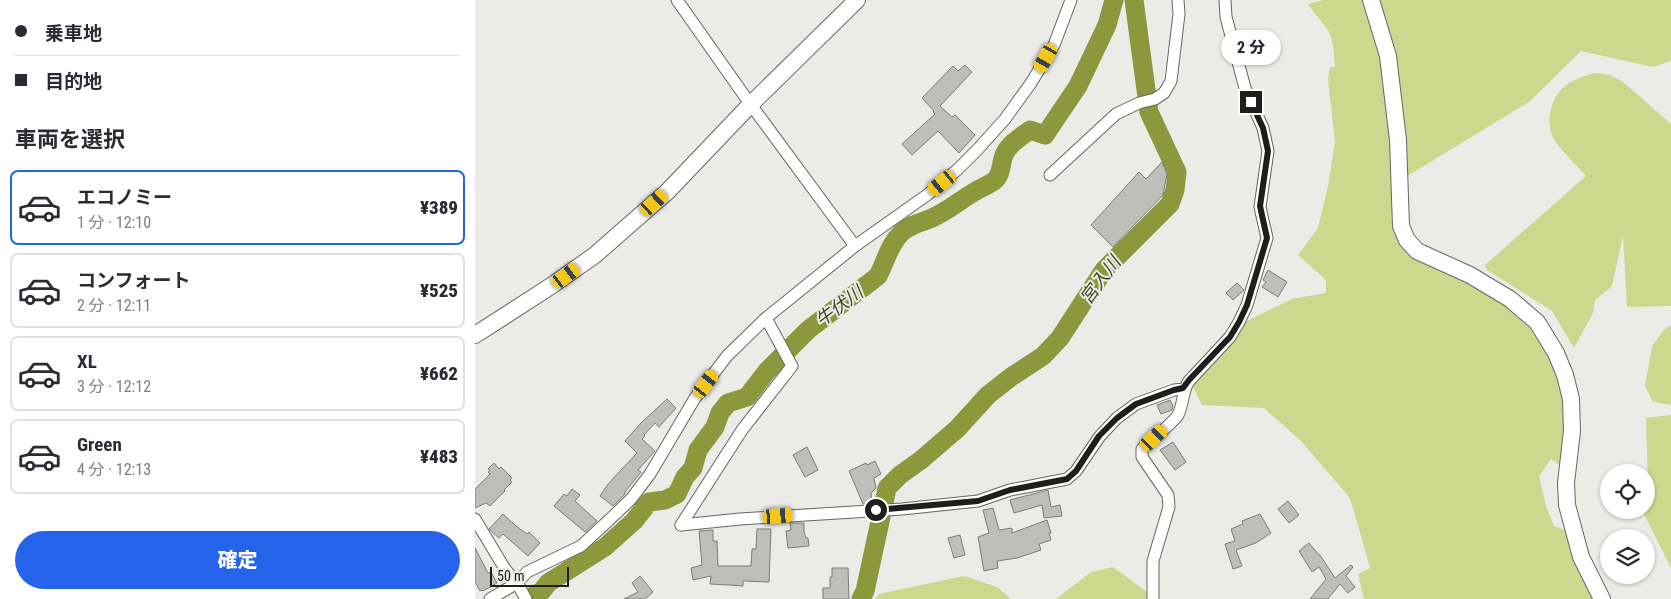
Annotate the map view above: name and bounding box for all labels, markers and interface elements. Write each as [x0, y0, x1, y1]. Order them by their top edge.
text: 乗車地 [45, 22, 102, 45]
callout: 2 分 [1221, 29, 1281, 64]
text: 2 分 [1237, 38, 1265, 57]
car [1032, 41, 1059, 75]
text: 目的地 [45, 70, 102, 93]
route end [1240, 91, 1262, 113]
text: 車両を選択 [15, 127, 125, 152]
car [925, 168, 958, 198]
icon: car [17, 185, 62, 230]
text: エコノミー [77, 186, 172, 209]
car [637, 187, 670, 219]
text: ¥389 [420, 196, 458, 219]
text: 1 分 · 12:10 [77, 213, 151, 232]
water label: 宮入川 [1075, 251, 1126, 308]
car [549, 261, 582, 291]
icon: car [17, 268, 62, 313]
text: コンフォート [77, 269, 190, 292]
text: ¥525 [420, 279, 458, 302]
water label: 牛伏川 [811, 280, 868, 331]
text: 2 分 · 12:11 [77, 296, 151, 315]
text: XL [77, 350, 97, 373]
icon: car [17, 351, 62, 396]
text: ¥662 [420, 362, 458, 385]
car [690, 368, 721, 400]
text: 3 分 · 12:12 [77, 377, 151, 396]
car [1137, 422, 1170, 454]
text: Green [77, 433, 122, 456]
icon: car [17, 434, 62, 479]
text: ¥483 [420, 445, 458, 468]
text: 4 分 · 12:13 [77, 460, 151, 479]
map controls [1600, 464, 1655, 584]
button: locate [1600, 464, 1655, 519]
route start [865, 499, 887, 521]
car [762, 507, 793, 525]
button: layers [1600, 529, 1655, 584]
button: 確定 [15, 531, 460, 589]
scale bar [490, 564, 569, 587]
text: 50 m [497, 568, 525, 584]

